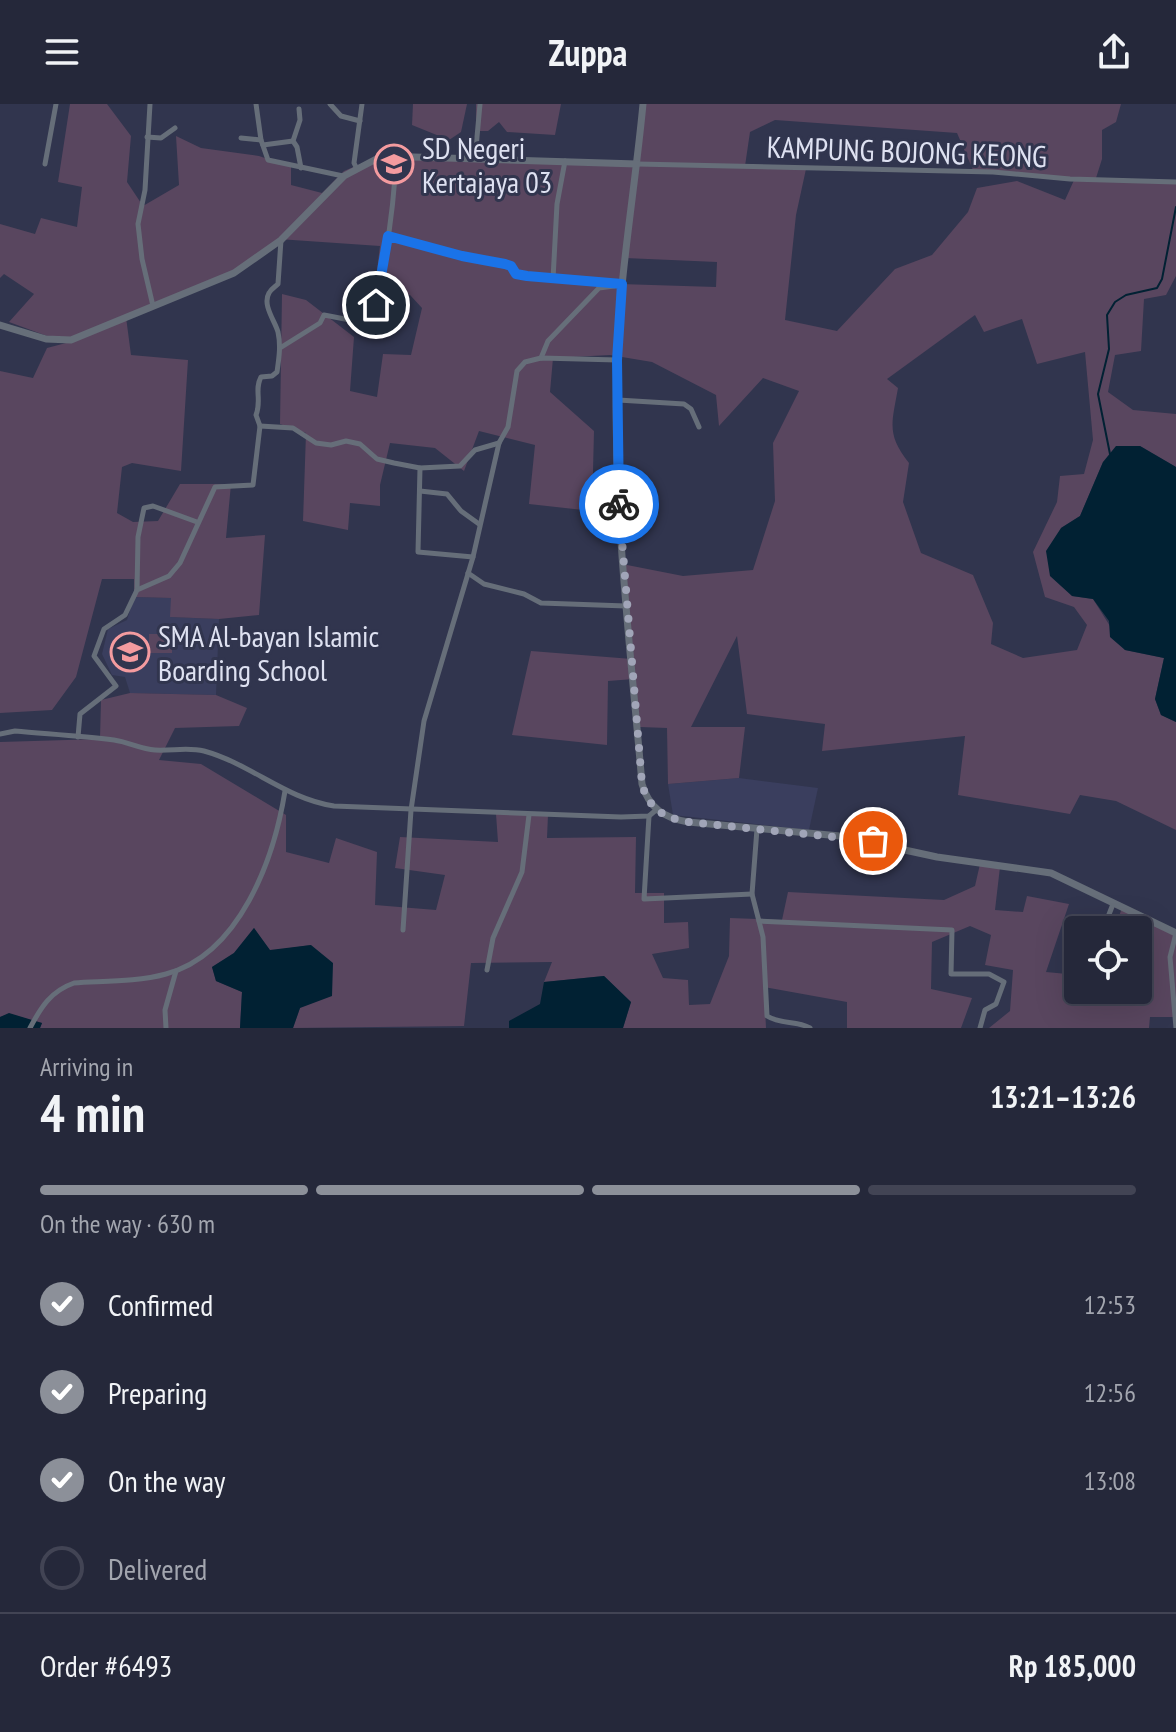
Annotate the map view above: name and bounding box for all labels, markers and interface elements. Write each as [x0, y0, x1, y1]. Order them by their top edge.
text: Zuppa [549, 29, 627, 76]
icon: menu [40, 30, 84, 74]
icon: share [1092, 30, 1136, 74]
street label: KAMPUNG BOJONG KEONG [766, 127, 1048, 175]
place label: SD Negeri Kertajaya 03 [422, 128, 552, 201]
school or university icon: SD Negeri Kertajaya 03 [373, 143, 415, 185]
pin [342, 271, 410, 339]
icon: home [354, 283, 398, 327]
courier [579, 464, 659, 544]
icon: bike [597, 482, 641, 526]
place label: SMA Al-bayan Islamic Boarding School [158, 616, 380, 689]
school or university icon: SMA Al-bayan Islamic Boarding School [109, 631, 151, 673]
pin [839, 807, 907, 875]
icon: bag [851, 819, 895, 863]
map controls [1064, 916, 1152, 1004]
button: locate [1064, 916, 1152, 1004]
text: Arriving in [40, 1050, 133, 1083]
text: 13:21–13:26 [990, 1077, 1136, 1116]
text: 4 min [40, 1079, 145, 1146]
text: On the way · 630 m [40, 1207, 215, 1240]
icon: check [40, 1282, 84, 1326]
text: Confirmed [108, 1285, 213, 1324]
text: 12:53 [1084, 1288, 1136, 1321]
icon: check [40, 1370, 84, 1414]
text: Preparing [108, 1373, 207, 1412]
text: 12:56 [1084, 1376, 1136, 1409]
icon: check [40, 1458, 84, 1502]
text: On the way [108, 1461, 225, 1500]
text: 13:08 [1084, 1464, 1136, 1497]
text: Delivered [108, 1549, 207, 1588]
text: Order #6493 [40, 1646, 172, 1685]
text: Rp 185,000 [1009, 1646, 1136, 1685]

